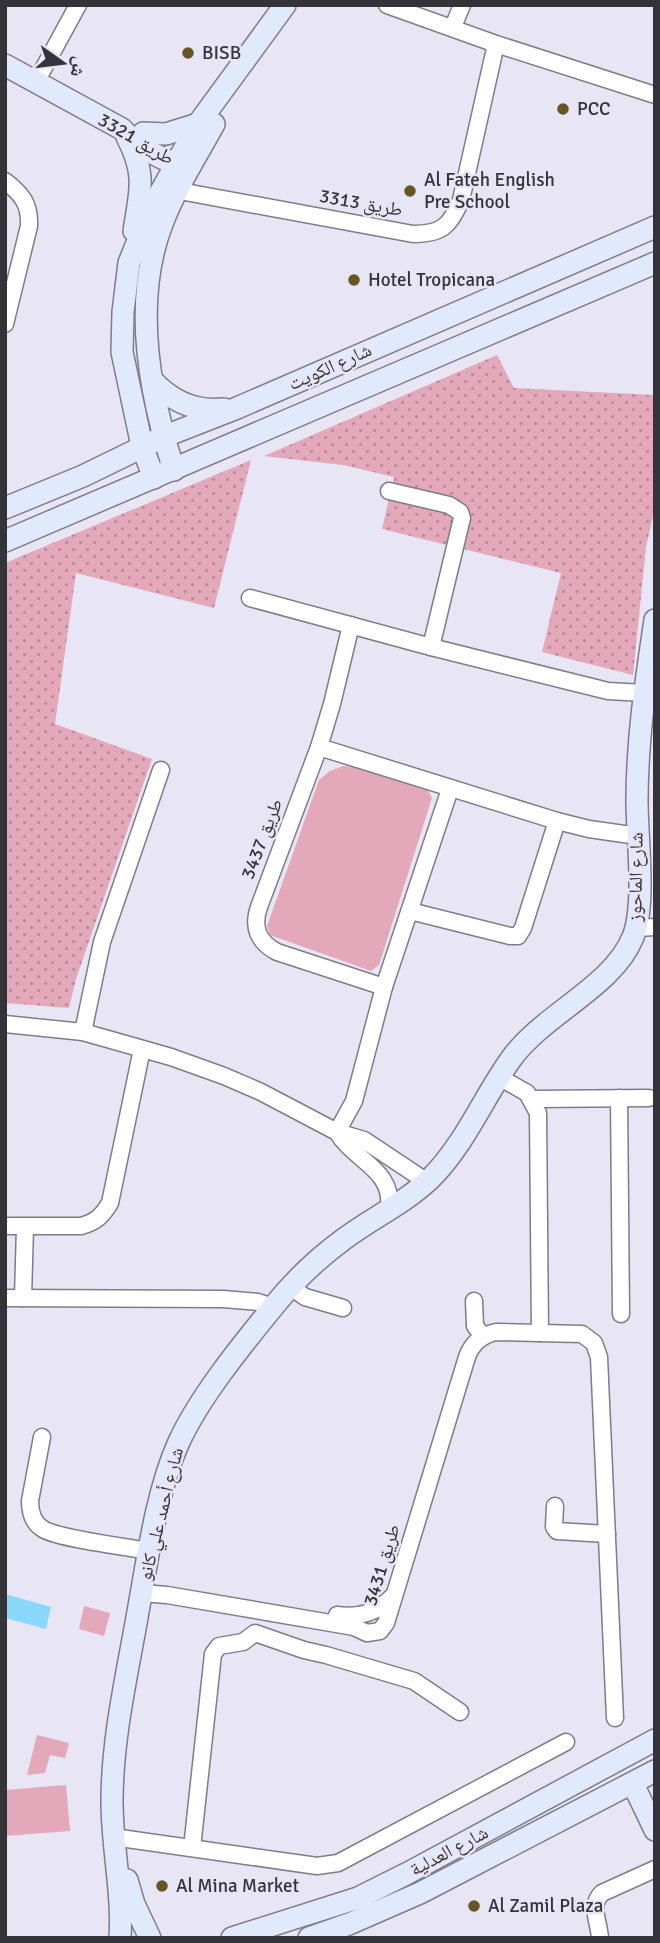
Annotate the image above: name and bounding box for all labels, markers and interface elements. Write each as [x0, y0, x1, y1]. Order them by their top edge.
north arrow [28, 28, 98, 98]
place label: BISB [202, 41, 241, 65]
marker: BISB [180, 45, 196, 61]
text: ش [64, 54, 93, 80]
place label: PCC [577, 97, 611, 121]
marker: PCC [555, 101, 571, 117]
street label: طريق 3321 [94, 108, 178, 170]
place label: Al Fateh English Pre School [424, 168, 555, 214]
marker: Al Fateh English Pre School [402, 183, 418, 199]
street label: طريق 3313 [317, 184, 405, 222]
place label: Hotel Tropicana [368, 268, 495, 292]
marker: Hotel Tropicana [346, 272, 362, 288]
street label: شارع الكويت [285, 338, 375, 396]
street label: طريق 3437 [236, 795, 288, 883]
street label: شارع الماحوز [623, 832, 649, 923]
street label: شارع أحمد علي كانو [133, 1445, 192, 1584]
street label: طريق 3431 [358, 1521, 406, 1609]
street label: شارع العدلية [406, 1820, 492, 1882]
place label: Al Mina Market [176, 1874, 299, 1898]
marker: Al Mina Market [154, 1878, 170, 1894]
place label: Al Zamil Plaza [488, 1894, 603, 1918]
marker: Al Zamil Plaza [466, 1898, 482, 1914]

